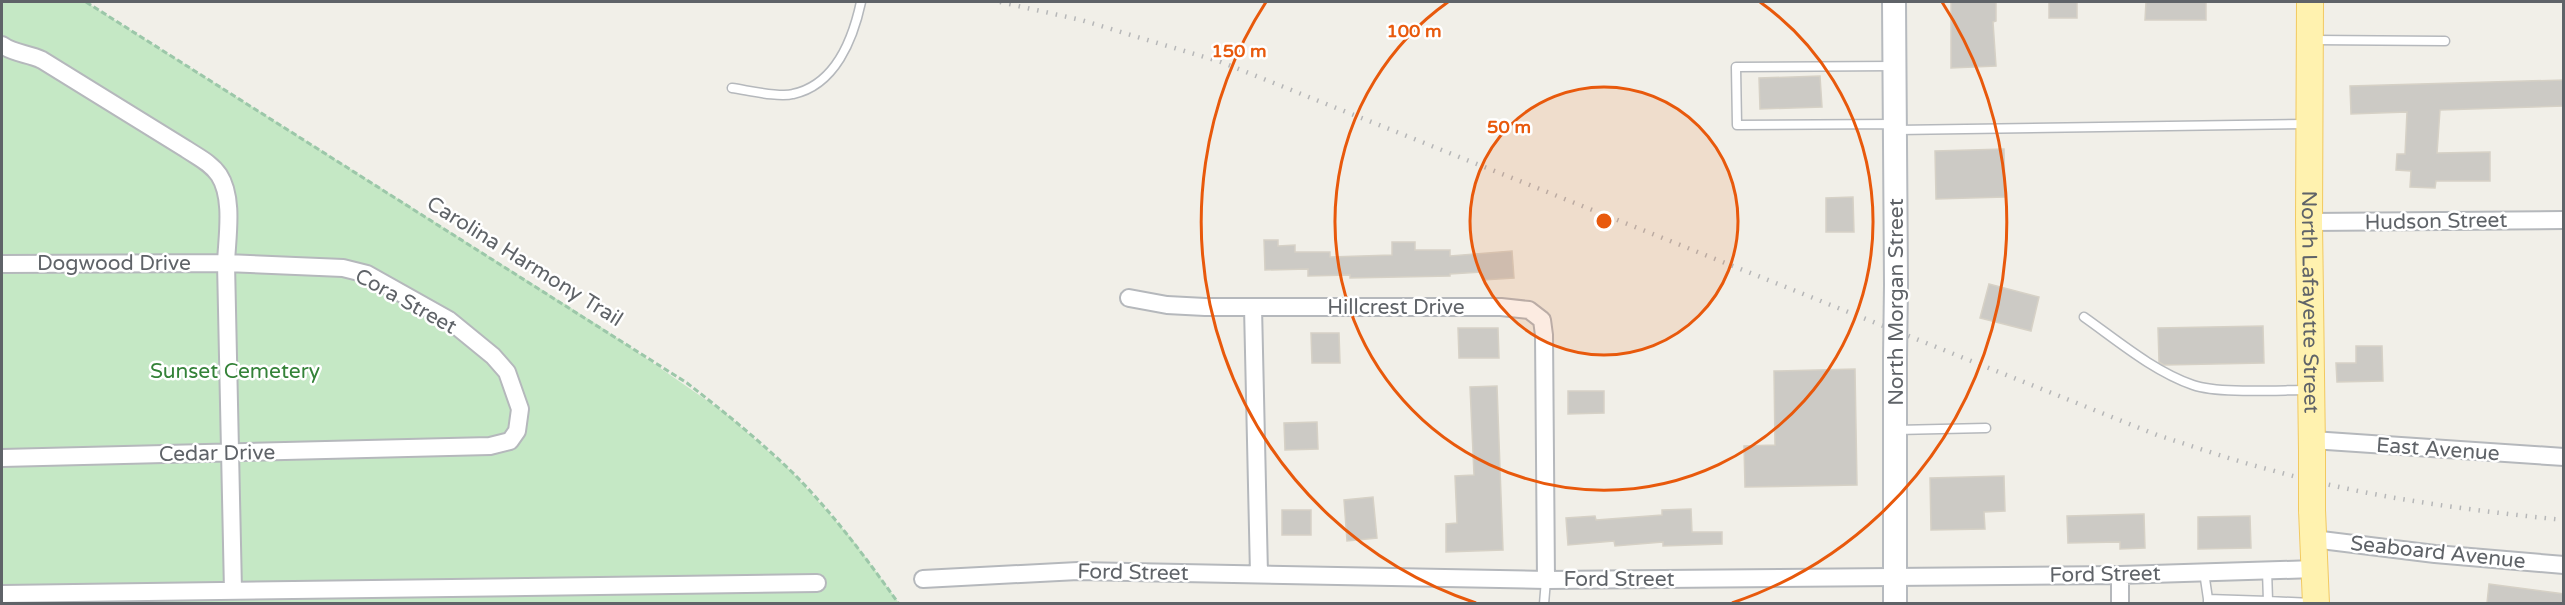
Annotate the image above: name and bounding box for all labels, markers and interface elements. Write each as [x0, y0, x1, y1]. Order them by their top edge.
text: 100 m [1386, 20, 1442, 42]
text: 150 m [1211, 40, 1267, 62]
text: 50 m [1487, 116, 1531, 138]
street label: North Lafayette Street [2296, 190, 2324, 414]
street label: Carolina Harmony Trail [422, 191, 627, 332]
street label: North Morgan Street [1884, 198, 1909, 406]
street label: Hudson Street [2364, 208, 2508, 235]
centre of rings [1594, 211, 1614, 231]
street label: Dogwood Drive [37, 251, 191, 276]
street label: Cora Street [351, 263, 461, 340]
street label: Hillcrest Drive [1327, 295, 1465, 320]
park label: Sunset Cemetery [150, 359, 320, 384]
street label: East Avenue [2375, 433, 2501, 466]
street label: Cedar Drive [159, 440, 276, 467]
street label: Seaboard Avenue [2349, 531, 2527, 574]
street label: Ford Street [1077, 559, 1189, 586]
street label: Ford Street [2049, 561, 2161, 588]
street label: Ford Street [1563, 567, 1675, 592]

